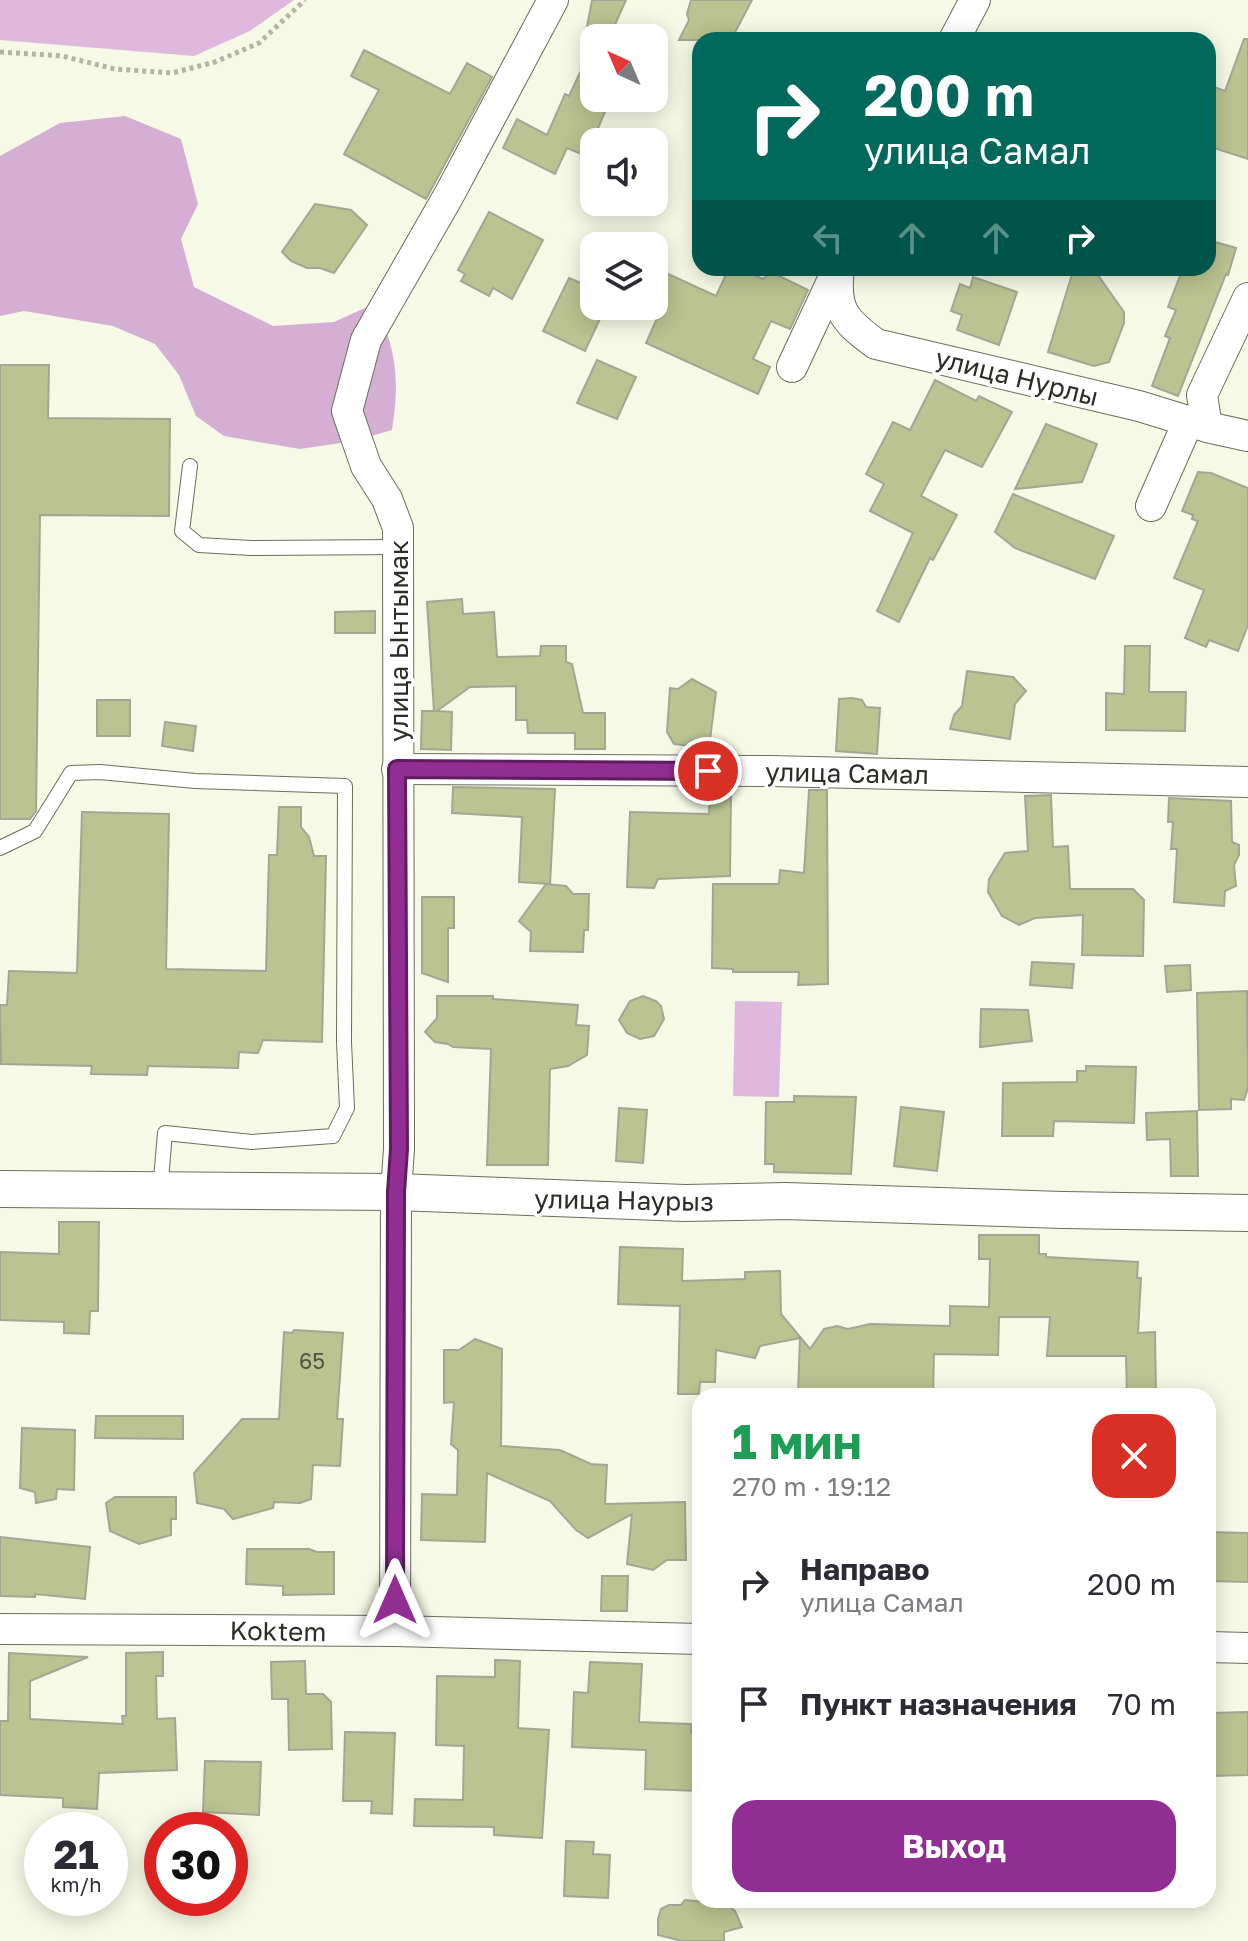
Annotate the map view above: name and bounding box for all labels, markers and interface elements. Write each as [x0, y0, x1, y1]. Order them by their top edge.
north arrow [580, 24, 668, 112]
map controls [580, 24, 668, 320]
text: 200 m [864, 61, 1034, 128]
icon: right [732, 64, 836, 168]
button: sound [580, 128, 668, 216]
text: улица Самал [864, 129, 1091, 172]
icon: left [806, 216, 850, 260]
icon: ahead [890, 216, 934, 260]
icon: ahead [974, 216, 1018, 260]
icon: right [1058, 216, 1102, 260]
button: layers [580, 232, 668, 320]
street label: улица Нурлы [932, 342, 1102, 412]
street label: улица Ынтымак [383, 540, 414, 742]
pin [674, 737, 742, 805]
icon: arrive [686, 749, 730, 793]
street label: улица Самал [765, 756, 929, 790]
street label: улица Наурыз [534, 1183, 714, 1217]
house number: 65 [299, 1347, 325, 1374]
text: 1 мин [732, 1412, 862, 1470]
button: close [1092, 1414, 1176, 1498]
text: 270 m · 19:12 [732, 1471, 891, 1502]
text: Направо [800, 1551, 929, 1587]
position arrow [353, 1558, 437, 1642]
icon: right [732, 1562, 776, 1606]
text: 200 m [1087, 1566, 1176, 1602]
text: улица Самал [800, 1587, 964, 1618]
street label: Koktem [229, 1615, 327, 1647]
icon: arrive [732, 1682, 776, 1726]
text: Пункт назначения [800, 1686, 1077, 1722]
text: 70 m [1107, 1686, 1176, 1722]
button: Выход [732, 1800, 1176, 1892]
speed limit sign: 30 [144, 1812, 248, 1916]
text: 21 [54, 1830, 99, 1878]
text: km/h [51, 1872, 101, 1896]

